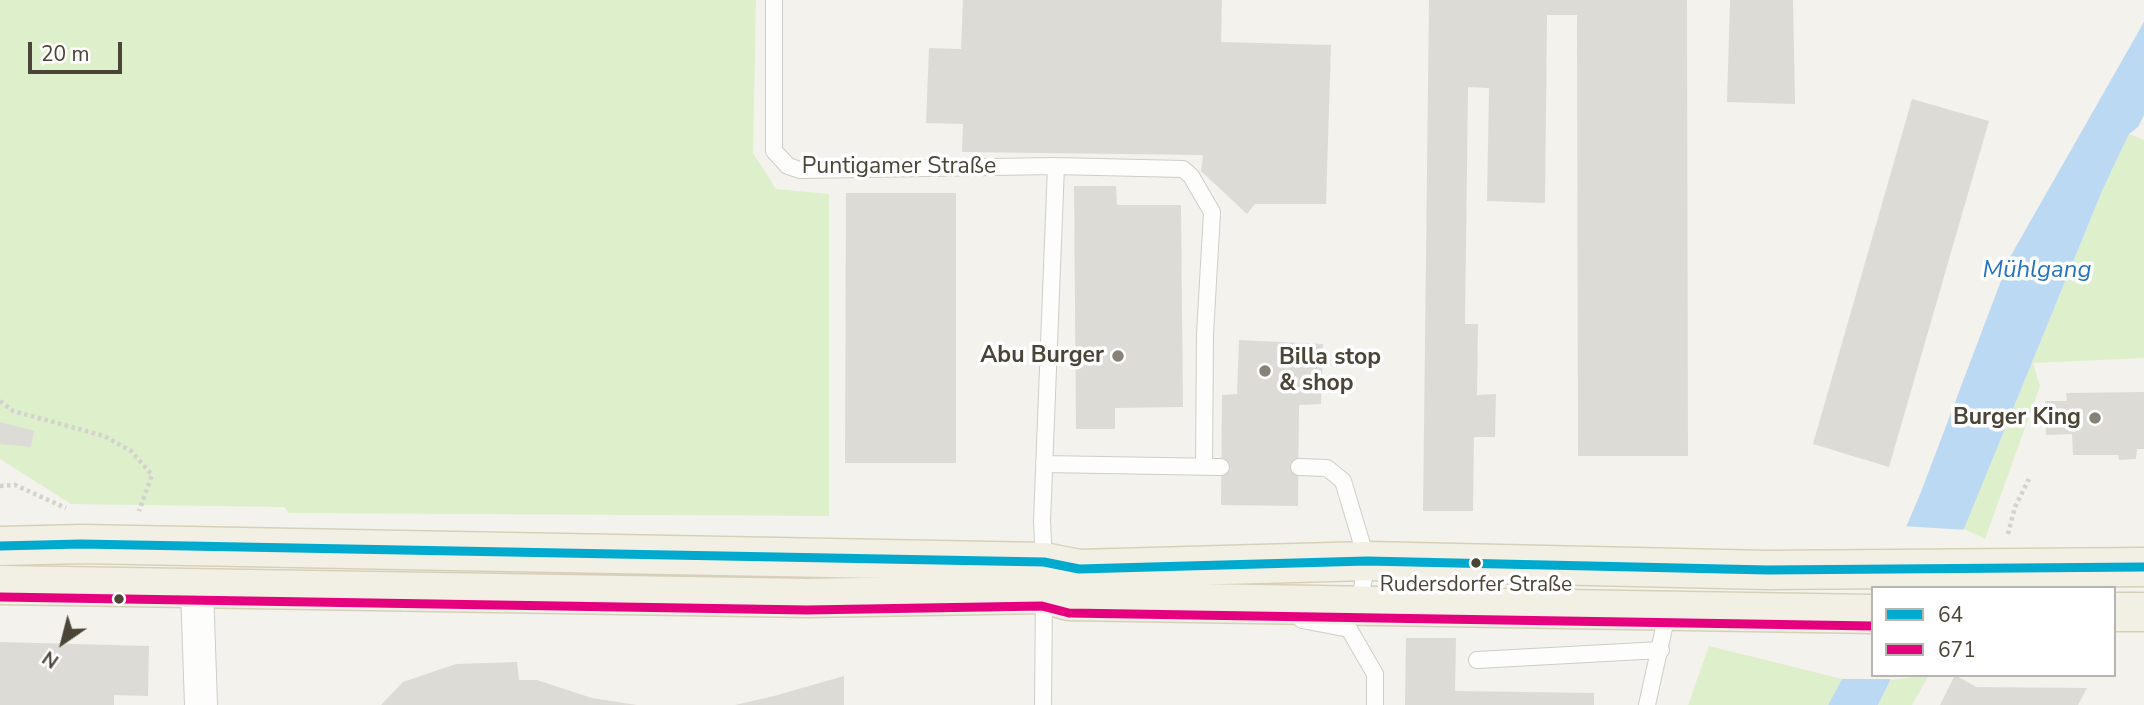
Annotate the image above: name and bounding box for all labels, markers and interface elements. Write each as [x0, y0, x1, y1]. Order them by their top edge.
scale bar [32, 28, 126, 72]
text: 20 m [41, 40, 90, 68]
street label: Puntigamer Straße [802, 153, 996, 181]
water label: Mühlgang [1982, 257, 2092, 285]
place label: Abu Burger [980, 342, 1104, 370]
place label: Billa stop & shop [1279, 344, 1381, 398]
marker: Abu Burger [1110, 348, 1126, 364]
marker: Billa stop & shop [1257, 363, 1273, 379]
place label: Burger King [1953, 404, 2081, 432]
marker: Burger King [2087, 410, 2103, 426]
marker: Rudersdorfer Straße [1469, 556, 1483, 570]
place label: Rudersdorfer Straße [1380, 573, 1572, 599]
legend [1871, 586, 2116, 677]
unlabelled marker [112, 592, 126, 606]
text: 64 [1938, 601, 1963, 629]
north arrow [28, 607, 98, 677]
text: 671 [1938, 636, 1976, 664]
text: N [38, 644, 64, 674]

